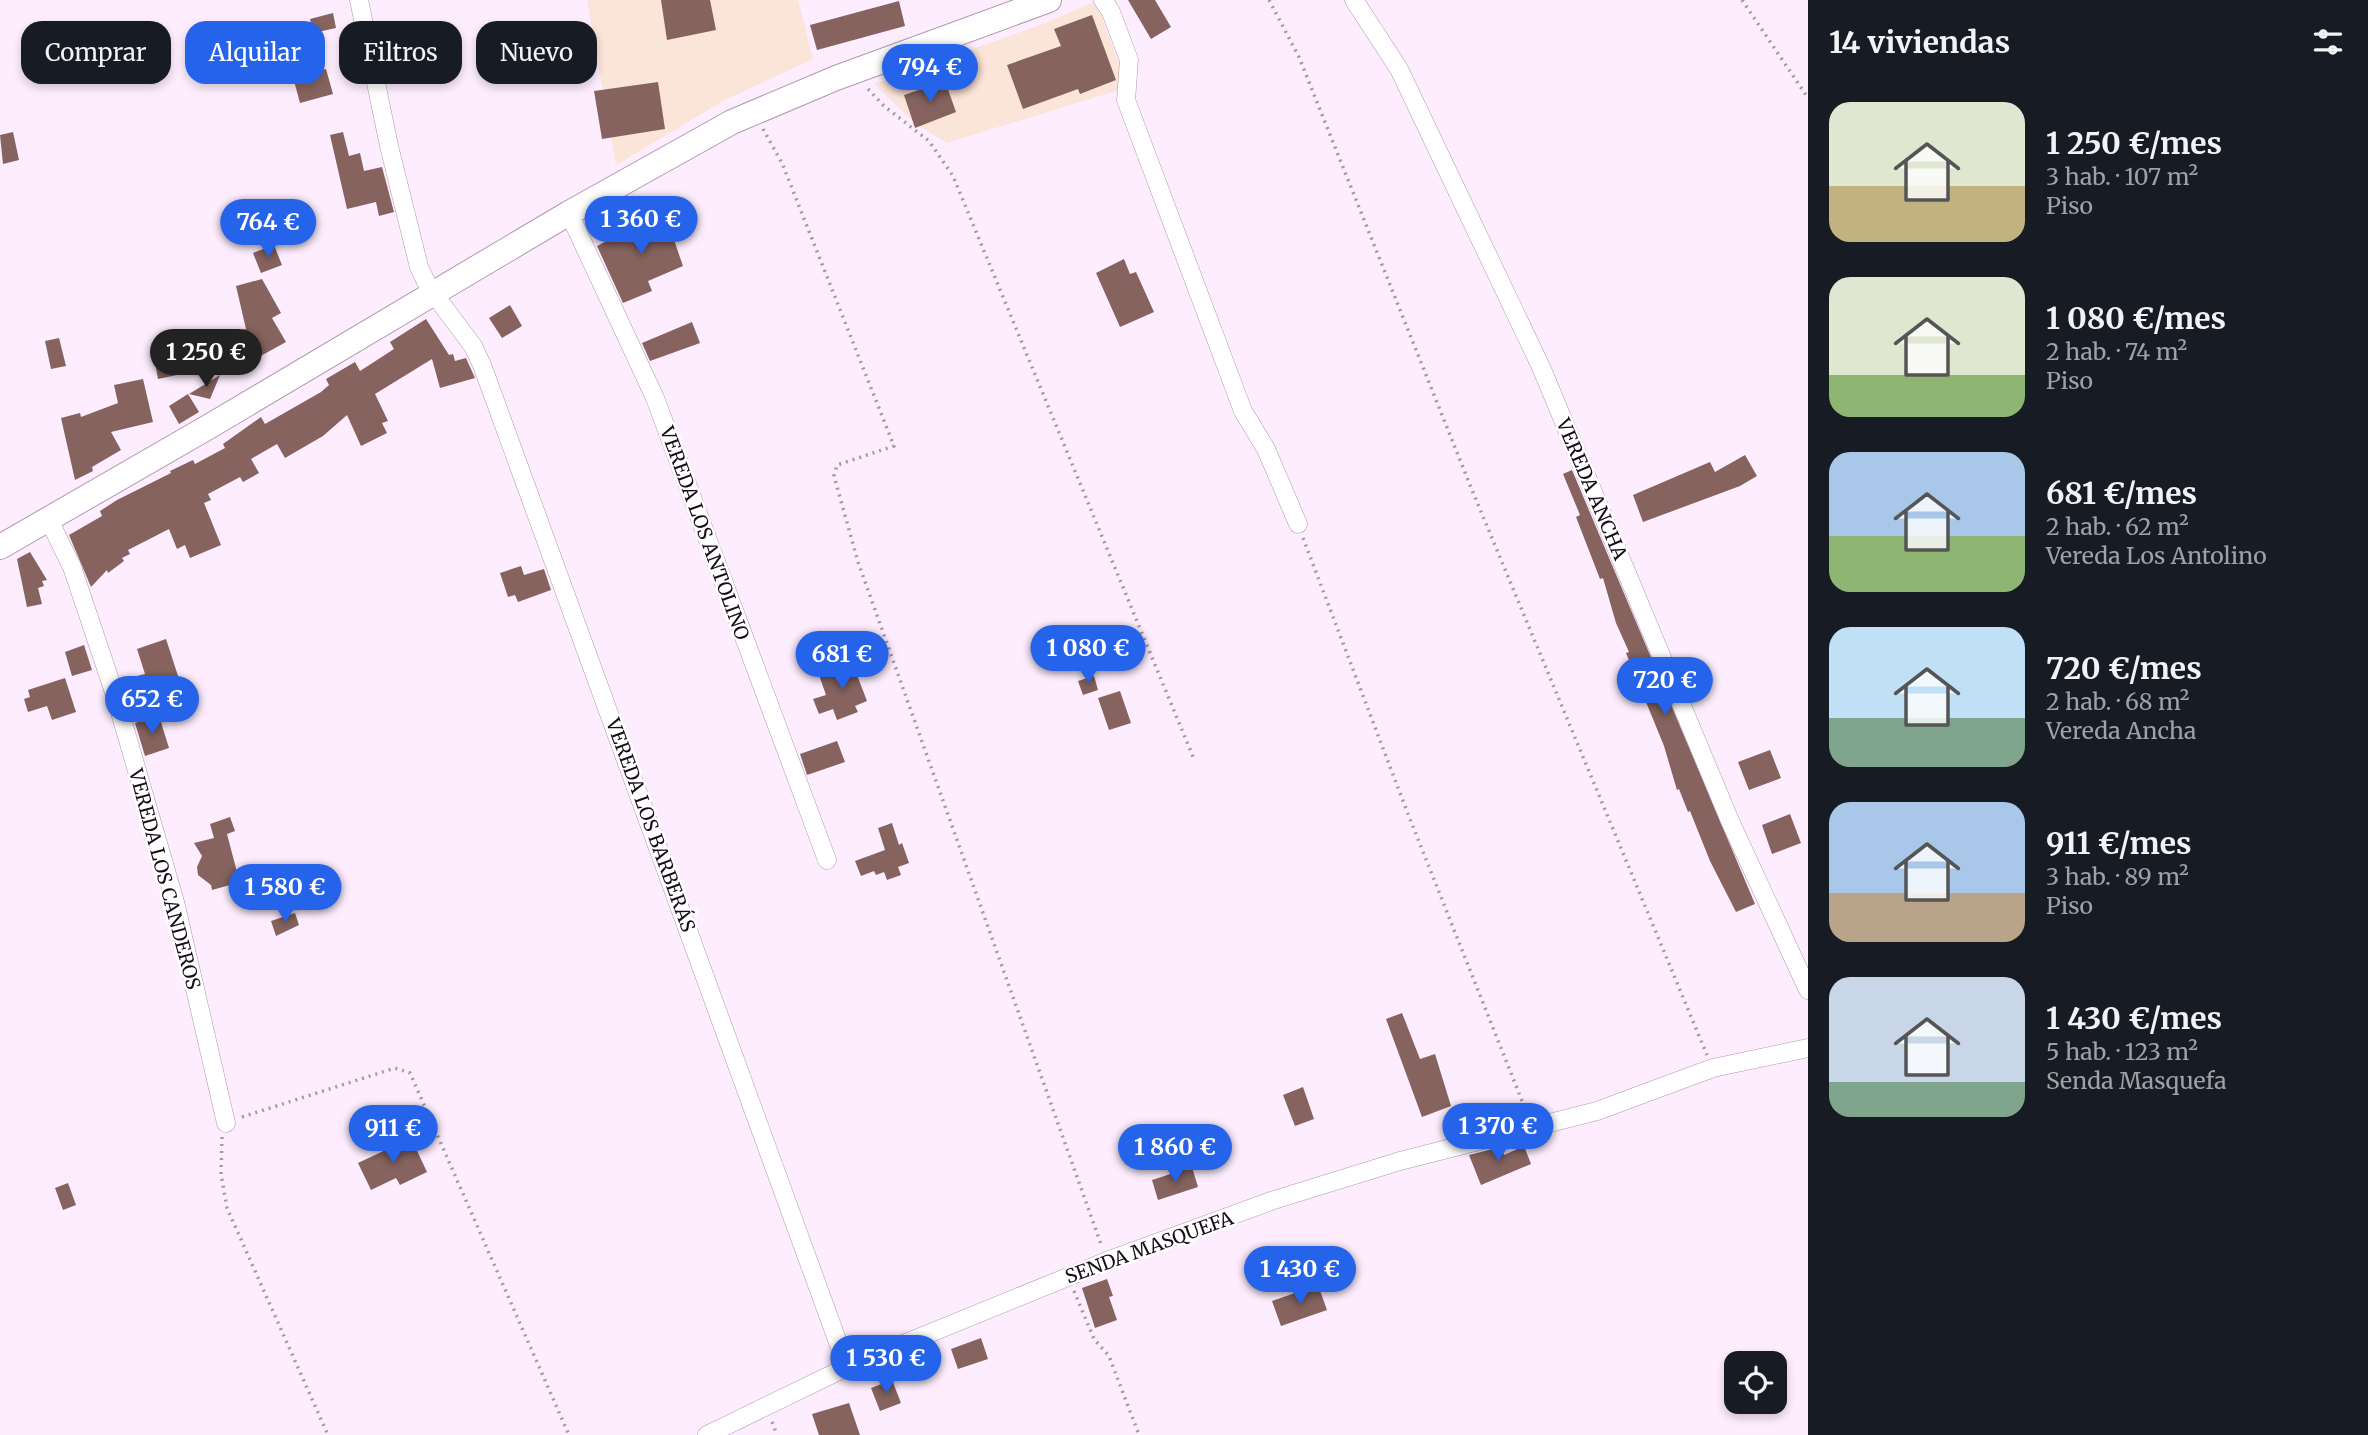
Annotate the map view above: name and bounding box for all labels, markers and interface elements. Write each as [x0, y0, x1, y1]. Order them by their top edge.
chip: Comprar [21, 21, 171, 84]
chip: Alquilar [185, 21, 325, 84]
chip: Filtros [339, 21, 462, 84]
chip: Nuevo [476, 21, 597, 84]
text: 14 viviendas [1829, 23, 2010, 61]
icon: filters [2309, 23, 2347, 61]
pin: 794 € [881, 44, 979, 104]
text: 794 € [898, 52, 962, 81]
text: 1 250 €/mes [2046, 124, 2222, 162]
icon: home [1885, 130, 1969, 214]
text: 3 hab. · 107 m² [2046, 162, 2198, 191]
text: Piso [2046, 191, 2093, 220]
pin: 1 360 € [576, 196, 706, 256]
pin: 764 € [219, 200, 317, 259]
text: 1 360 € [601, 204, 681, 233]
text: 764 € [236, 207, 300, 236]
text: 1 080 €/mes [2046, 299, 2226, 337]
icon: home [1885, 305, 1969, 389]
pin: 1 250 € [141, 330, 271, 389]
text: 1 250 € [166, 337, 246, 366]
text: 2 hab. · 74 m² [2046, 337, 2187, 366]
text: Piso [2046, 366, 2093, 395]
street label: VEREDA ANCHA [1551, 414, 1633, 564]
street label: VEREDA LOS ANTOLINO [655, 422, 755, 643]
text: 681 €/mes [2046, 474, 2197, 512]
icon: home [1885, 480, 1969, 564]
text: 2 hab. · 62 m² [2046, 512, 2189, 541]
text: Vereda Los Antolino [2046, 541, 2267, 570]
pin: 1 080 € [1023, 626, 1153, 685]
pin: 681 € [793, 632, 891, 691]
text: 1 080 € [1046, 633, 1130, 662]
text: 681 € [812, 639, 872, 668]
text: 720 €/mes [2046, 649, 2202, 687]
icon: home [1885, 655, 1969, 739]
pin: 720 € [1616, 658, 1714, 717]
text: 720 € [1633, 665, 1697, 694]
pin: 652 € [103, 676, 201, 736]
text: 652 € [121, 684, 183, 713]
text: 2 hab. · 68 m² [2046, 687, 2190, 716]
street label: VEREDA LOS BARBERÁS [601, 714, 701, 935]
text: Vereda Ancha [2046, 716, 2196, 745]
street label: VEREDA LOS CANDEROS [124, 765, 206, 992]
text: 911 €/mes [2046, 824, 2192, 862]
icon: home [1885, 830, 1969, 914]
text: 3 hab. · 89 m² [2046, 862, 2189, 891]
pin: 1 580 € [220, 864, 350, 924]
text: 1 580 € [244, 872, 326, 901]
text: Piso [2046, 891, 2093, 920]
text: 1 430 €/mes [2046, 999, 2222, 1037]
icon: home [1885, 1005, 1969, 1089]
text: 5 hab. · 123 m² [2046, 1037, 2198, 1066]
text: Senda Masquefa [2046, 1066, 2227, 1095]
pin: 1 370 € [1433, 1104, 1563, 1163]
pin: 911 € [344, 1106, 442, 1165]
text: 1 370 € [1458, 1111, 1538, 1140]
text: 911 € [365, 1113, 421, 1142]
pin: 1 860 € [1110, 1124, 1240, 1184]
text: 1 860 € [1134, 1132, 1216, 1161]
street label: SENDA MASQUEFA [1062, 1205, 1237, 1289]
pin: 1 430 € [1235, 1246, 1365, 1306]
text: 1 430 € [1260, 1254, 1340, 1283]
pin: 1 530 € [821, 1336, 951, 1395]
text: 1 530 € [846, 1343, 926, 1372]
map controls [1724, 1351, 1787, 1414]
button: locate [1724, 1351, 1787, 1414]

